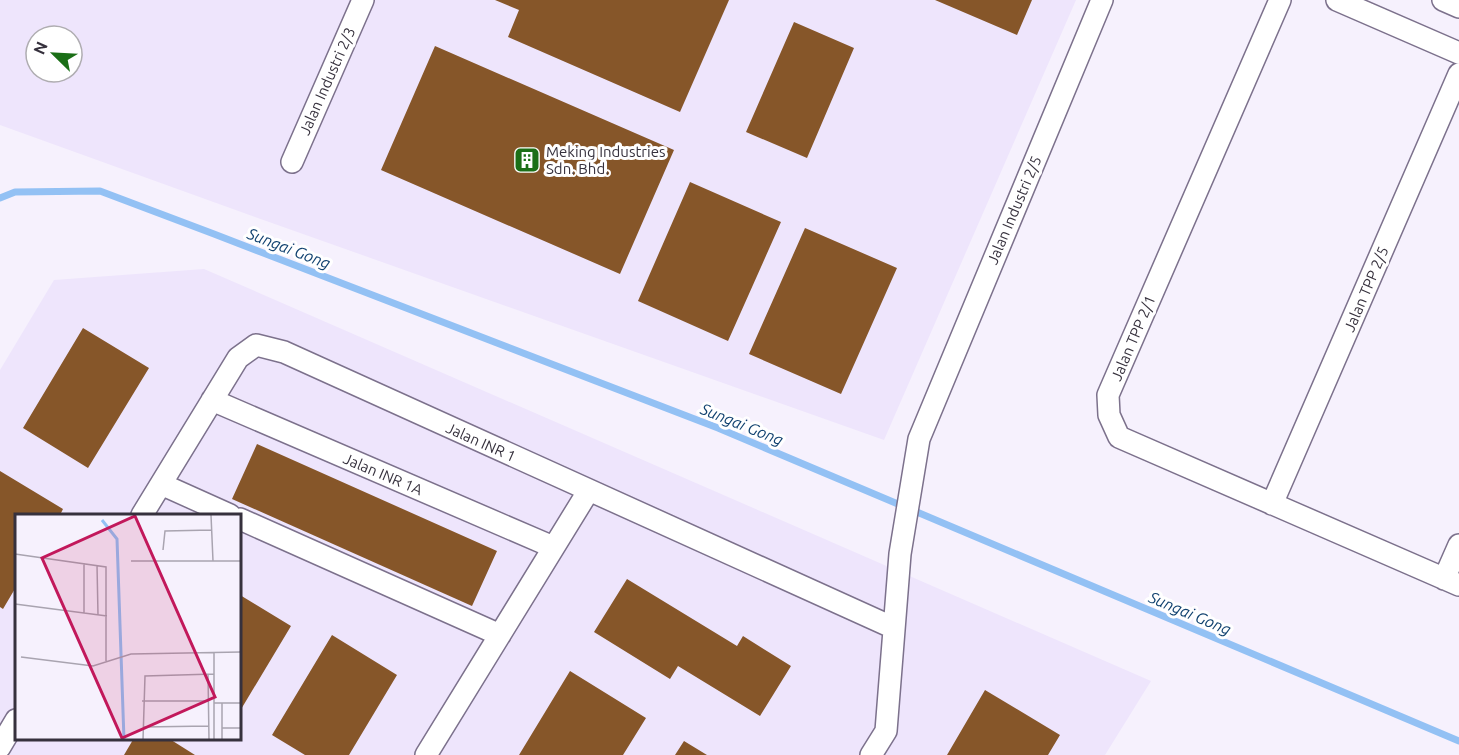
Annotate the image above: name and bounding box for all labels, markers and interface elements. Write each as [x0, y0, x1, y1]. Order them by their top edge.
north arrow [24, 24, 84, 84]
street label: Jalan Industri 2/3 [296, 25, 358, 137]
text: N [30, 39, 51, 57]
place label: Meking Industries Sdn. Bhd. [546, 143, 665, 177]
building icon: Meking Industries Sdn. Bhd. [512, 145, 542, 175]
street label: Jalan Industri 2/5 [983, 153, 1045, 267]
water label: Sungai Gong [244, 224, 333, 272]
street label: Jalan TPP 2/5 [1340, 244, 1392, 334]
street label: Jalan TPP 2/1 [1107, 293, 1159, 383]
water label: Sungai Gong [697, 399, 786, 449]
street label: Jalan INR 1 [443, 419, 519, 465]
street label: Jalan INR 1A [341, 450, 425, 498]
inset map [15, 514, 242, 740]
water label: Sungai Gong [1145, 587, 1234, 638]

